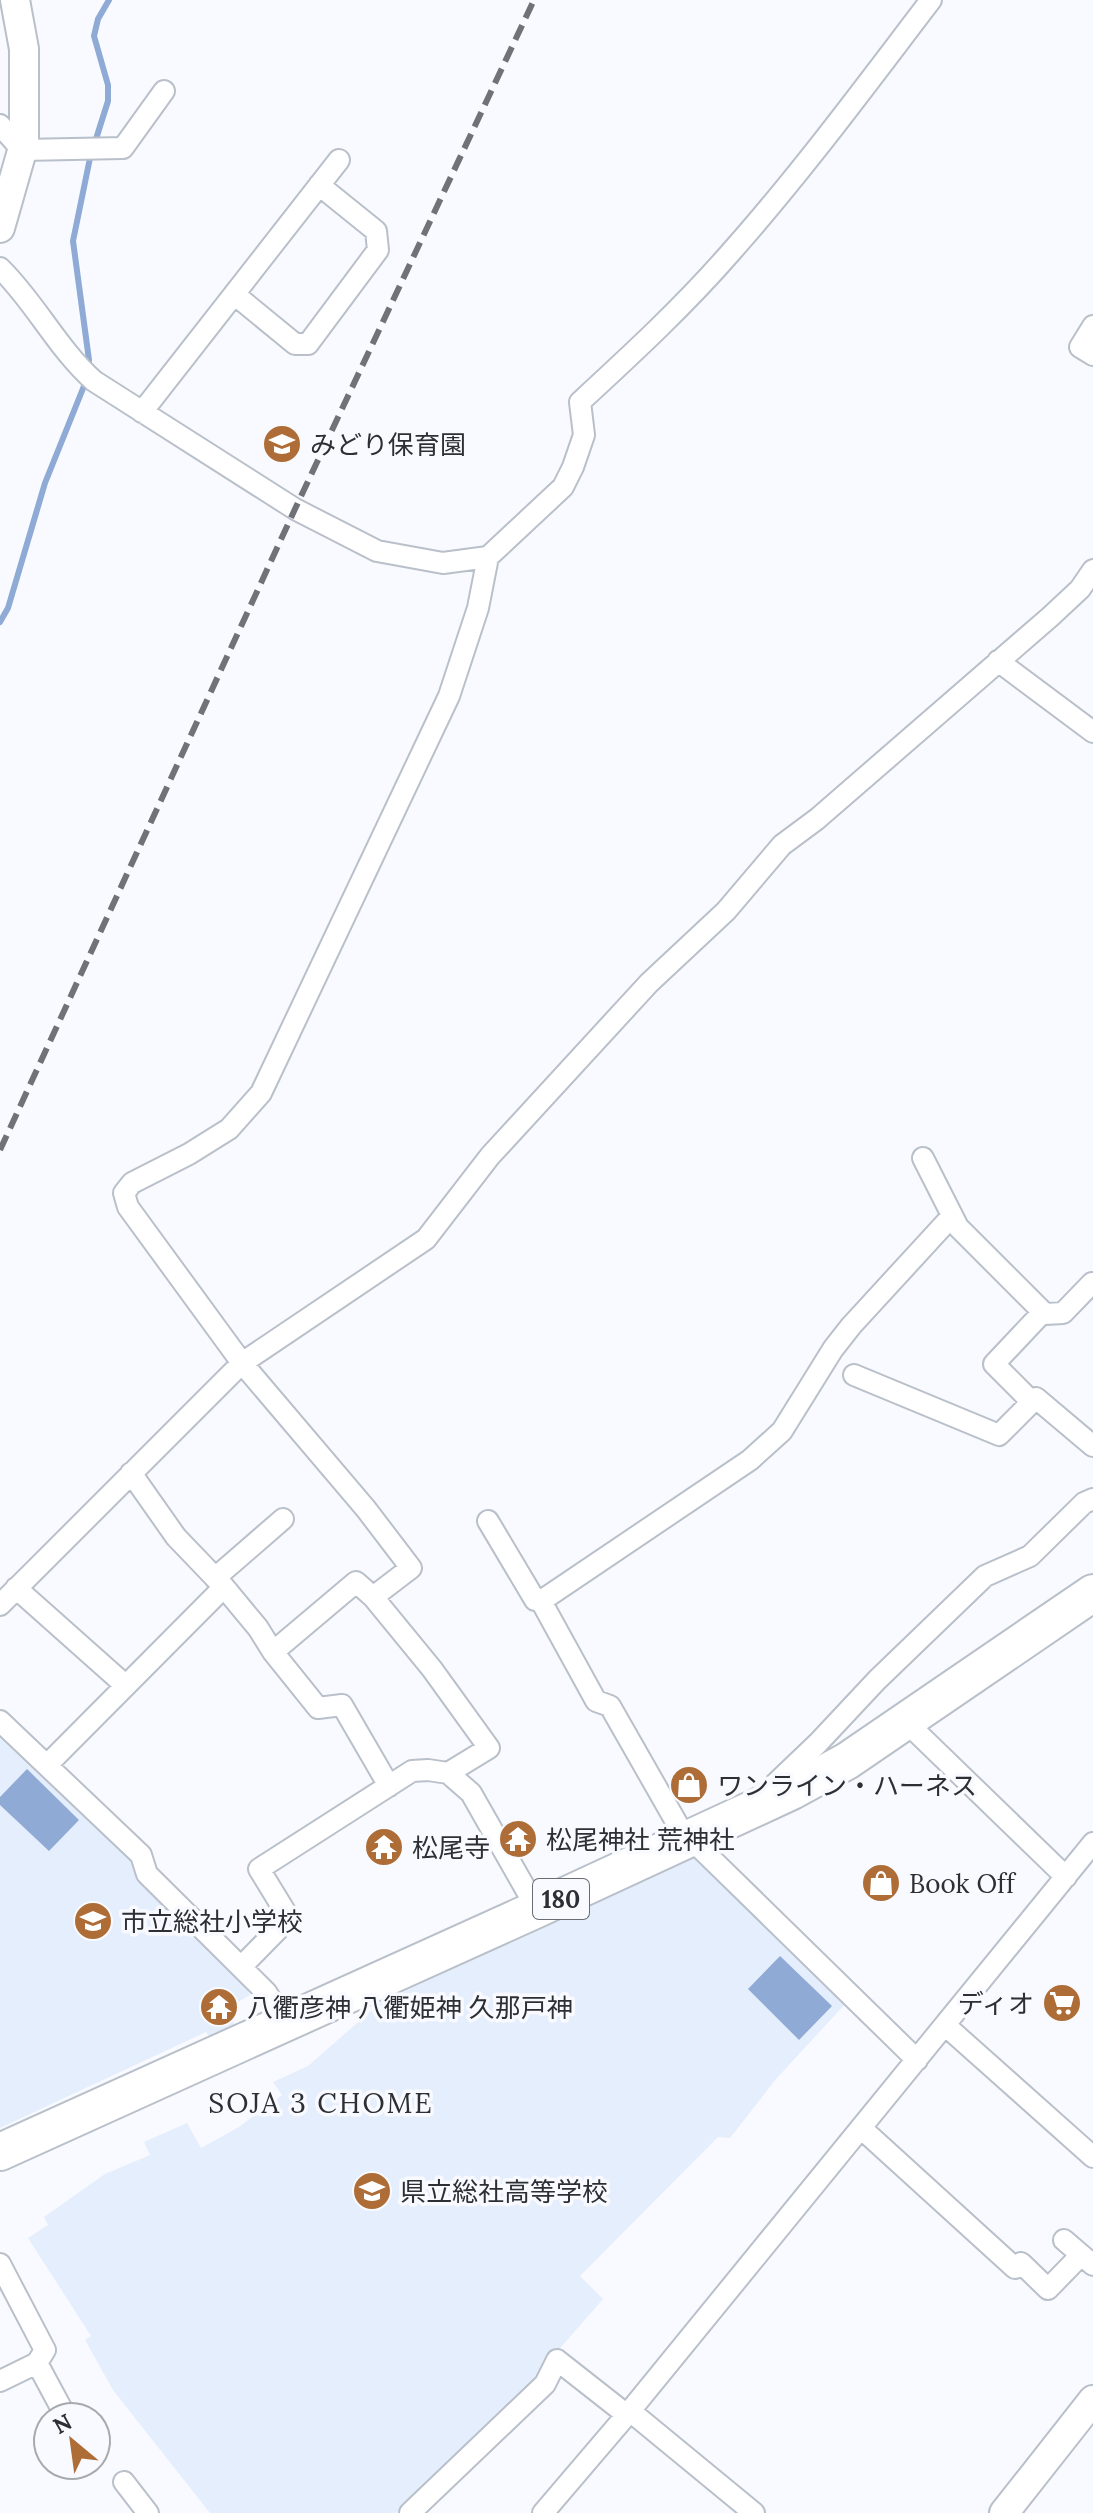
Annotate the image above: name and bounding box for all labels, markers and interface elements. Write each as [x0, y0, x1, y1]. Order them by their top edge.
school or university icon: みどり保育園 [261, 423, 303, 465]
place label: みどり保育園 [310, 428, 466, 461]
shop icon: ワンライン・ハーネス [668, 1764, 710, 1806]
place label: ワンライン・ハーネス [717, 1769, 977, 1802]
temple icon: 松尾神社 荒神社 [497, 1818, 539, 1860]
place label: 松尾神社 荒神社 [546, 1823, 735, 1856]
temple icon: 松尾寺 [363, 1826, 405, 1868]
place label: 松尾寺 [412, 1831, 490, 1864]
shop icon: Book Off [860, 1862, 902, 1904]
place label: Book Off [909, 1867, 1017, 1900]
road number: 180 [533, 1879, 589, 1919]
school or university icon: 市立総社小学校 [72, 1900, 114, 1942]
place label: 市立総社小学校 [121, 1905, 303, 1938]
supermarket icon: ディオ [1041, 1982, 1083, 2024]
temple icon: 八衢彦神 八衢姫神 久那戸神 [198, 1986, 240, 2028]
place label: ディオ [958, 1987, 1034, 2020]
place label: 八衢彦神 八衢姫神 久那戸神 [247, 1991, 573, 2024]
district label: SOJA 3 CHOME [208, 2085, 434, 2121]
school or university icon: 県立総社高等学校 [351, 2170, 393, 2212]
place label: 県立総社高等学校 [400, 2175, 608, 2208]
north arrow [32, 2401, 112, 2481]
text: N [48, 2407, 77, 2440]

